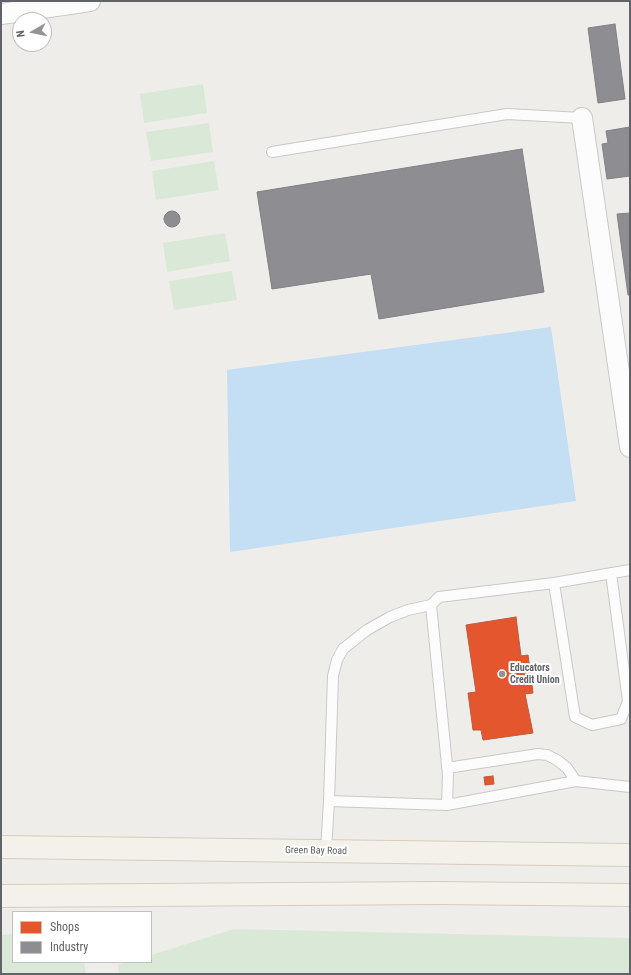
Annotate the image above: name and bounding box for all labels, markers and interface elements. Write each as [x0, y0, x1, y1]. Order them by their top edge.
north arrow [12, 12, 52, 52]
text: N [14, 29, 28, 38]
place label: Educators Credit Union [510, 662, 560, 686]
marker: Educators Credit Union [497, 669, 507, 679]
street label: Green Bay Road [285, 844, 347, 858]
legend [12, 911, 152, 963]
text: Shops [50, 920, 79, 934]
text: Industry [50, 940, 88, 954]

